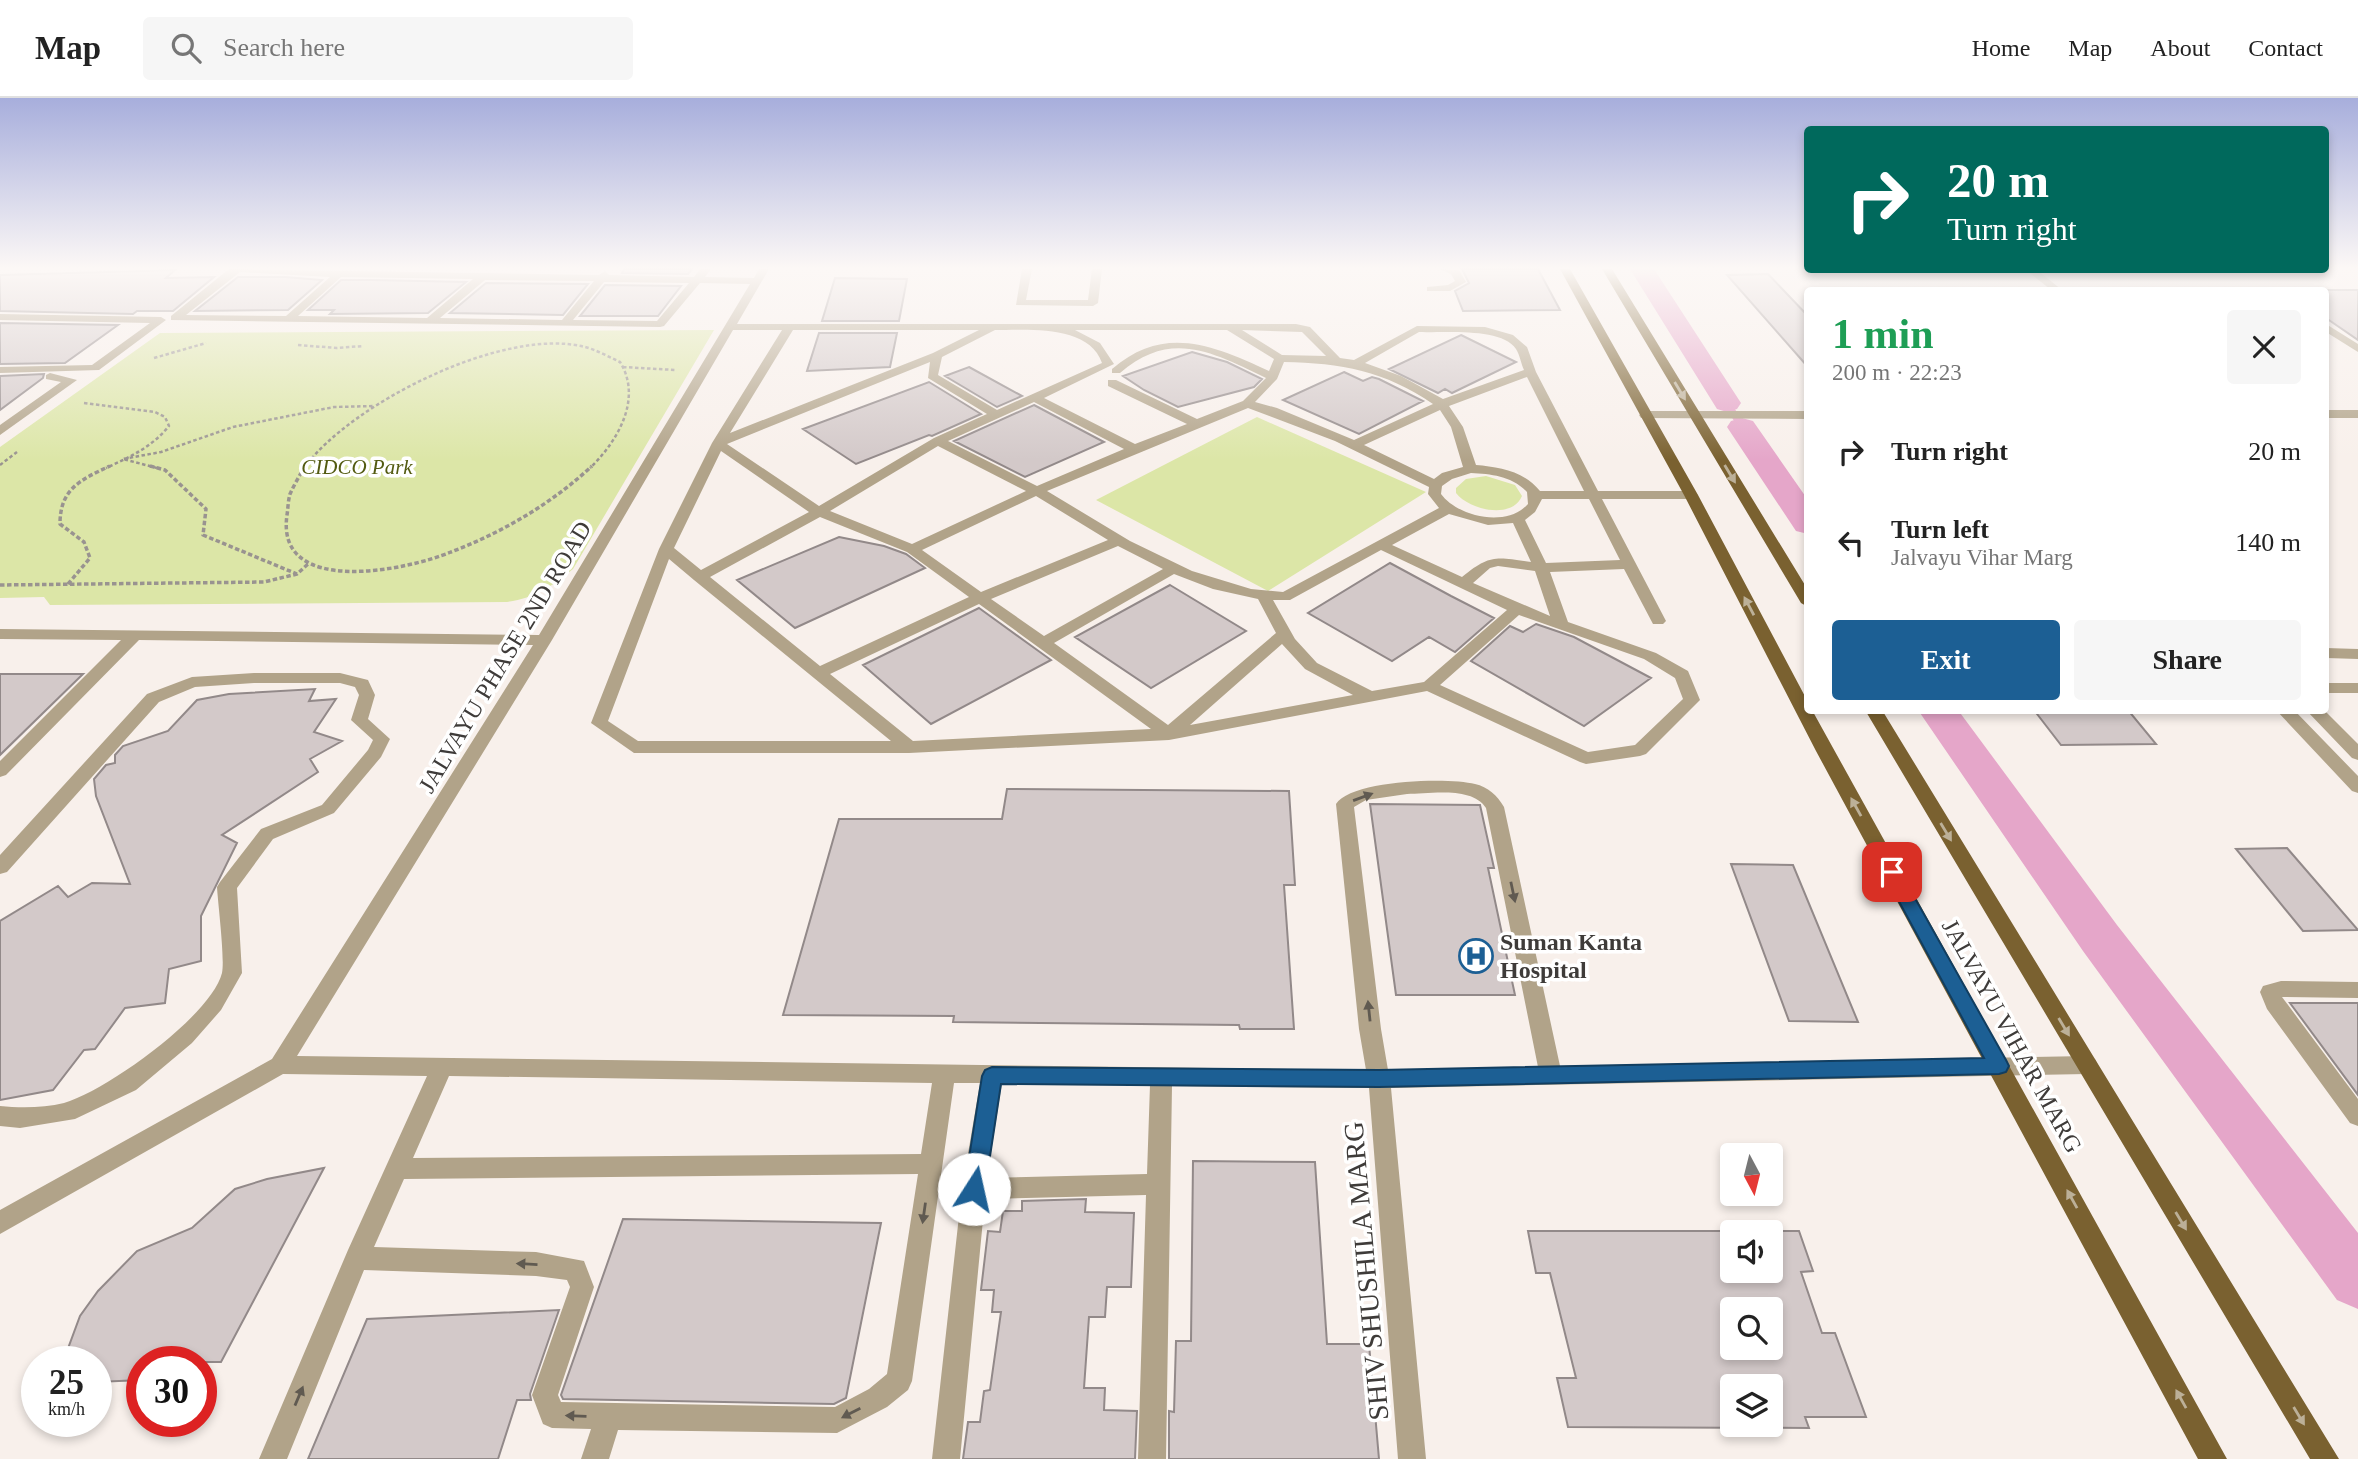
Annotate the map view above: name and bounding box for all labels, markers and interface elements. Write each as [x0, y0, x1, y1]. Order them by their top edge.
search box [143, 17, 633, 80]
icon: search [167, 29, 205, 67]
text: Map [35, 30, 101, 66]
text: Search here [223, 33, 345, 62]
text: Home [1972, 35, 2030, 61]
text: Map [2068, 35, 2112, 61]
text: About [2150, 35, 2210, 61]
text: Contact [2248, 35, 2323, 61]
text: 20 m [1947, 153, 2049, 208]
icon: right [1832, 154, 1923, 245]
text: Turn right [1947, 211, 2077, 247]
button: close [2227, 310, 2301, 384]
text: 1 min [1832, 311, 1934, 357]
text: 200 m · 22:23 [1832, 360, 1962, 385]
one-way arrow [1674, 381, 1686, 400]
icon: right [1832, 433, 1870, 471]
text: Turn right [1891, 437, 2008, 466]
text: 20 m [2248, 437, 2301, 466]
park label: CIDCO Park [301, 455, 413, 479]
one-way arrow [1723, 464, 1736, 483]
text: Turn left [1891, 515, 1989, 544]
street label: JALVAYU PHASE 2ND ROAD [414, 517, 596, 797]
icon: left [1832, 524, 1870, 562]
text: 140 m [2235, 528, 2301, 557]
text: Jalvayu Vihar Marg [1891, 545, 2073, 570]
one-way arrow [1743, 596, 1755, 616]
button: Exit [1832, 620, 2060, 700]
button: Share [2074, 620, 2301, 700]
one-way arrow [1352, 791, 1373, 802]
one-way arrow [1850, 797, 1862, 817]
one-way arrow [1940, 822, 1953, 841]
pin [1862, 842, 1922, 902]
icon: arrive [1873, 853, 1911, 891]
one-way arrow [1507, 881, 1518, 903]
street label: JALVAYU VIHAR MARG [1937, 915, 2087, 1157]
place label: Suman Kanta Hospital [1500, 929, 1642, 983]
hospital icon: Suman Kanta Hospital [1457, 937, 1495, 975]
one-way arrow [1363, 1000, 1374, 1022]
one-way arrow [2058, 1017, 2070, 1036]
street label: SHIV SHUSHILA MARG [1337, 1120, 1395, 1422]
north arrow [1720, 1143, 1783, 1206]
map controls [1720, 1143, 1783, 1437]
position arrow [937, 1152, 1011, 1226]
one-way arrow [2066, 1190, 2078, 1209]
one-way arrow [918, 1202, 929, 1224]
one-way arrow [2175, 1212, 2188, 1231]
button: sound [1720, 1220, 1783, 1283]
one-way arrow [516, 1258, 538, 1269]
button: search [1720, 1297, 1783, 1360]
speed limit sign: 30 [126, 1346, 217, 1437]
text: 25 [49, 1363, 84, 1402]
button: layers [1720, 1374, 1783, 1437]
one-way arrow [294, 1385, 305, 1406]
one-way arrow [2175, 1389, 2186, 1409]
text: km/h [48, 1399, 85, 1419]
one-way arrow [841, 1407, 861, 1418]
one-way arrow [2293, 1407, 2305, 1426]
one-way arrow [565, 1411, 587, 1422]

